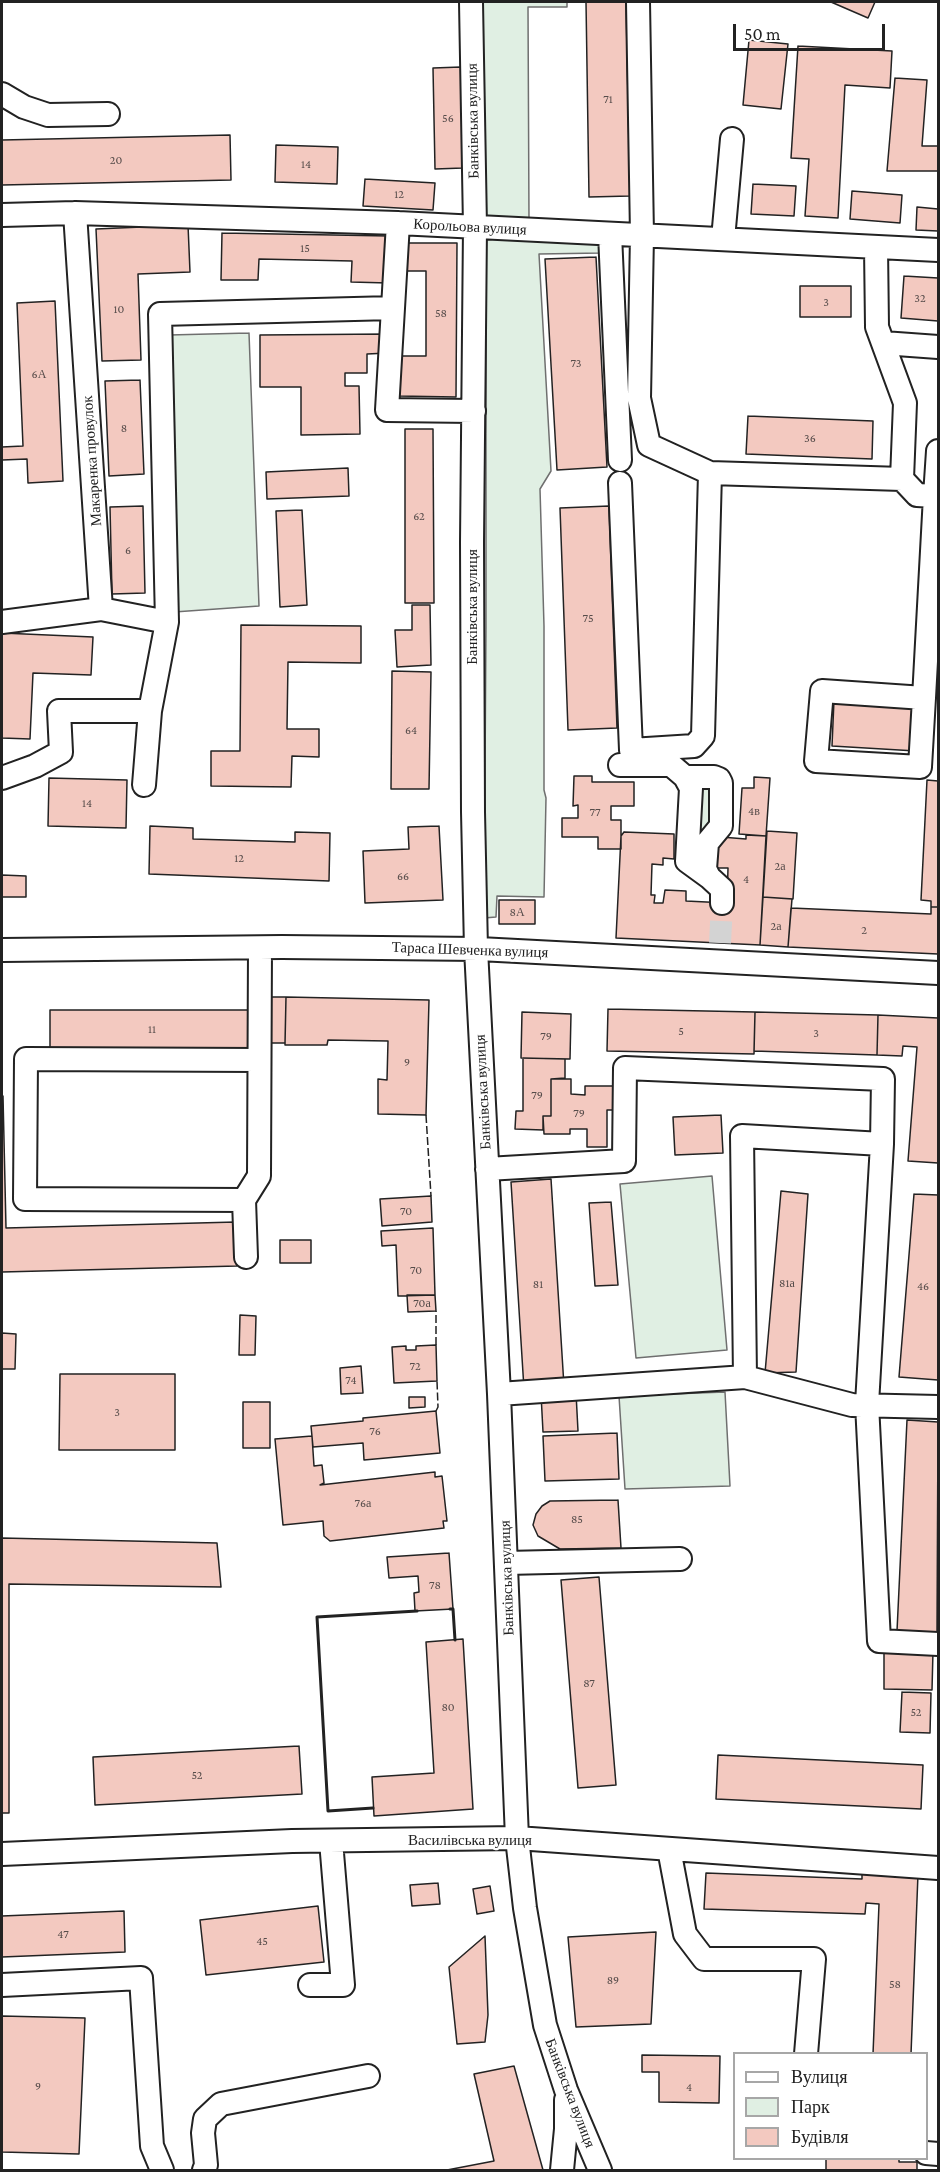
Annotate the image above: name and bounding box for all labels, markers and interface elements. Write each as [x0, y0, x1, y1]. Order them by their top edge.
scale bar [736, 12, 888, 50]
text: 50 m [744, 24, 781, 44]
street label: Банківська вулиця [463, 63, 483, 179]
house number: 71 [603, 92, 613, 106]
house number: 56 [442, 111, 454, 125]
house number: 20 [110, 153, 122, 167]
house number: 14 [301, 157, 311, 171]
house number: 12 [394, 187, 404, 201]
street label: Корольова вулиця [413, 215, 527, 239]
house number: 15 [300, 241, 310, 255]
house number: 32 [914, 291, 926, 305]
house number: 3 [823, 295, 829, 309]
house number: 10 [114, 302, 124, 316]
house number: 58 [435, 306, 447, 320]
house number: 73 [570, 356, 582, 370]
house number: 6А [32, 367, 46, 381]
street label: Макаренка провулок [78, 395, 106, 527]
house number: 8 [121, 421, 127, 435]
house number: 36 [804, 431, 816, 445]
house number: 62 [413, 509, 425, 523]
house number: 6 [125, 543, 131, 557]
street label: Банківська вулиця [463, 549, 481, 665]
house number: 75 [582, 611, 594, 625]
house number: 64 [405, 723, 417, 737]
house number: 14 [82, 796, 92, 810]
house number: 4в [748, 804, 760, 818]
house number: 77 [589, 805, 601, 819]
house number: 12 [234, 851, 244, 865]
house number: 2а [774, 859, 786, 873]
house number: 66 [397, 869, 409, 883]
house number: 4 [743, 872, 749, 886]
house number: 8А [509, 905, 525, 919]
house number: 2а [770, 919, 782, 933]
house number: 2 [861, 923, 867, 937]
street label: Тараса Шевченка вулиця [391, 938, 549, 962]
house number: 11 [148, 1022, 156, 1036]
house number: 5 [678, 1024, 684, 1038]
house number: 3 [813, 1026, 819, 1040]
house number: 79 [540, 1029, 552, 1043]
street label: Банківська вулиця [471, 1034, 495, 1150]
house number: 9 [404, 1055, 410, 1069]
house number: 79 [531, 1088, 543, 1102]
house number: 79 [573, 1106, 585, 1120]
house number: 70 [400, 1204, 412, 1218]
house number: 70 [410, 1263, 422, 1277]
house number: 81а [779, 1276, 795, 1290]
house number: 81 [533, 1277, 543, 1291]
house number: 46 [917, 1279, 929, 1293]
house number: 70а [413, 1296, 431, 1310]
house number: 72 [409, 1359, 421, 1373]
house number: 74 [345, 1373, 357, 1387]
house number: 3 [114, 1405, 120, 1419]
house number: 76 [369, 1424, 381, 1438]
house number: 76а [355, 1496, 371, 1510]
house number: 85 [571, 1512, 583, 1526]
street label: Банківська вулиця [496, 1520, 518, 1636]
house number: 78 [429, 1578, 441, 1592]
house number: 87 [583, 1676, 595, 1690]
house number: 80 [441, 1700, 455, 1714]
house number: 52 [910, 1705, 922, 1719]
house number: 52 [191, 1768, 203, 1782]
street label: Василівська вулиця [408, 1831, 532, 1849]
house number: 47 [57, 1927, 69, 1941]
house number: 45 [256, 1934, 268, 1948]
house number: 89 [607, 1973, 619, 1987]
house number: 58 [889, 1977, 901, 1991]
street label: Банківська вулиця [541, 2036, 599, 2150]
legend [733, 2052, 928, 2160]
text: Вулиця [791, 2067, 848, 2087]
house number: 9 [35, 2079, 41, 2093]
house number: 4 [686, 2080, 692, 2094]
text: Парк [791, 2097, 830, 2117]
text: Будівля [791, 2127, 848, 2147]

